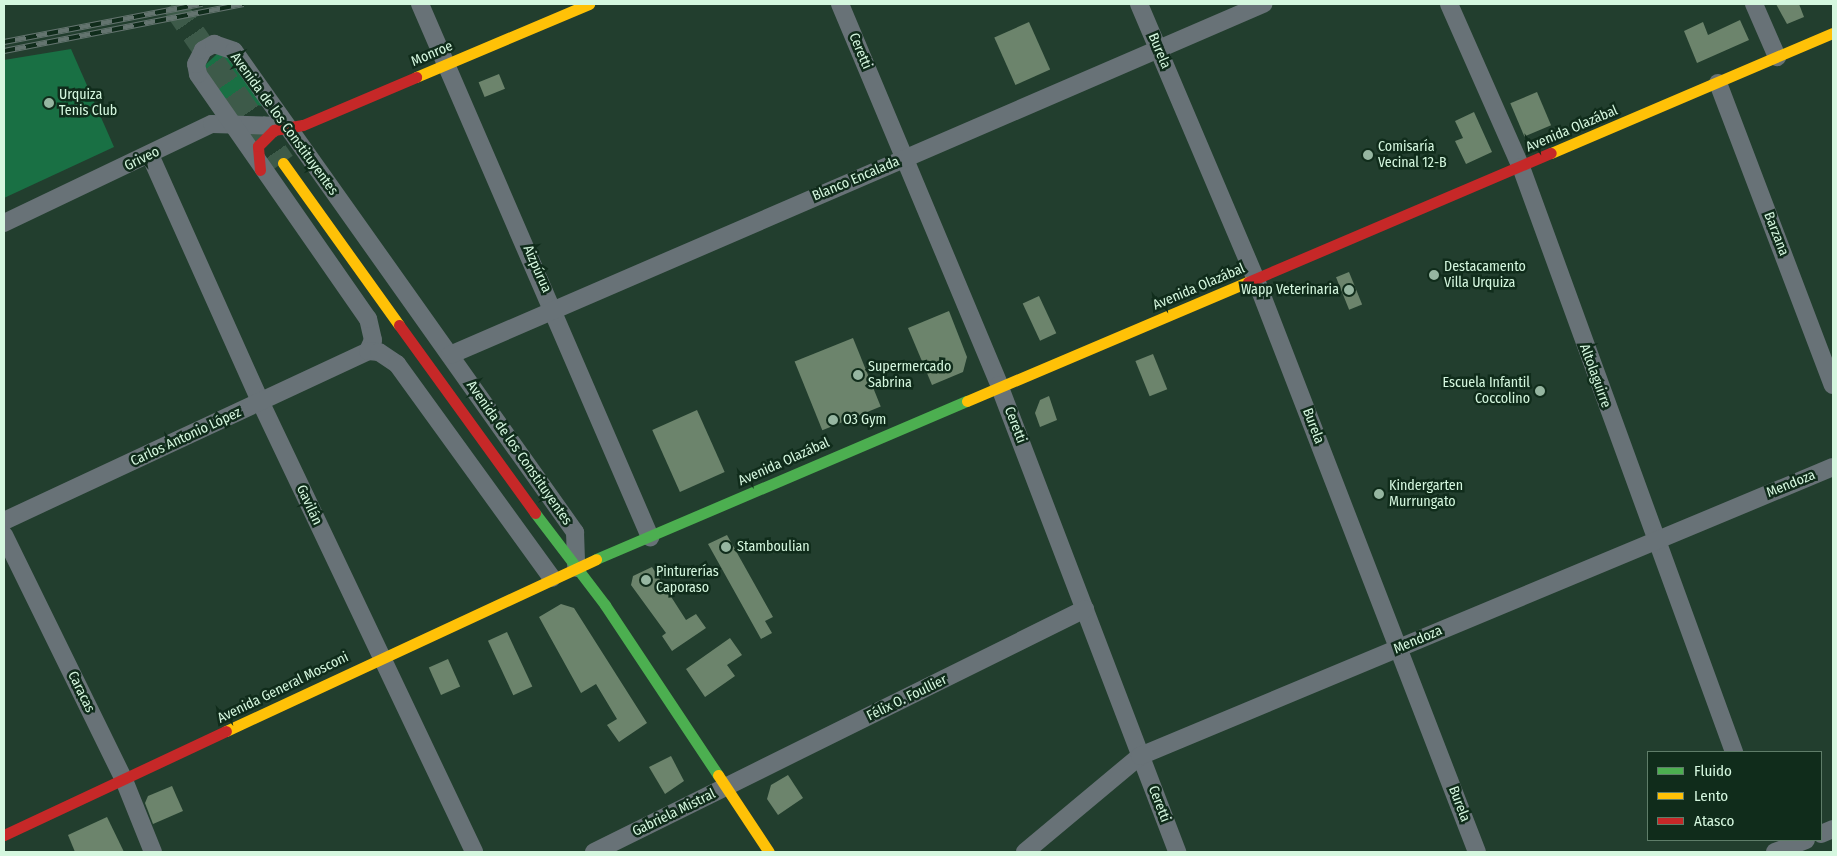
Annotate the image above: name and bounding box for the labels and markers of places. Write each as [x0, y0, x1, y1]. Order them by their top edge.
place label: Urquiza Tenis Club [59, 87, 117, 120]
marker: Urquiza Tenis Club [43, 97, 55, 109]
place label: Comisaría Vecinal 12-B [1378, 139, 1447, 172]
marker: Comisaría Vecinal 12-B [1362, 149, 1374, 161]
place label: Destacamento Villa Urquiza [1444, 259, 1526, 292]
marker: Destacamento Villa Urquiza [1428, 269, 1440, 281]
place label: Wapp Veterinaria [1241, 282, 1339, 298]
marker: Wapp Veterinaria [1343, 284, 1355, 296]
place label: Supermercado Sabrina [868, 359, 951, 392]
marker: Supermercado Sabrina [852, 369, 864, 381]
place label: Escuela Infantil Coccolino [1443, 375, 1530, 408]
marker: Escuela Infantil Coccolino [1534, 385, 1546, 397]
place label: O3 Gym [843, 412, 886, 428]
marker: O3 Gym [827, 414, 839, 426]
place label: Kindergarten Murrungato [1389, 478, 1463, 511]
marker: Kindergarten Murrungato [1373, 488, 1385, 500]
place label: Stamboulian [737, 539, 810, 555]
marker: Stamboulian [719, 540, 733, 554]
place label: Pinturerías Caporaso [656, 564, 719, 596]
marker: Pinturerías Caporaso [640, 574, 652, 586]

